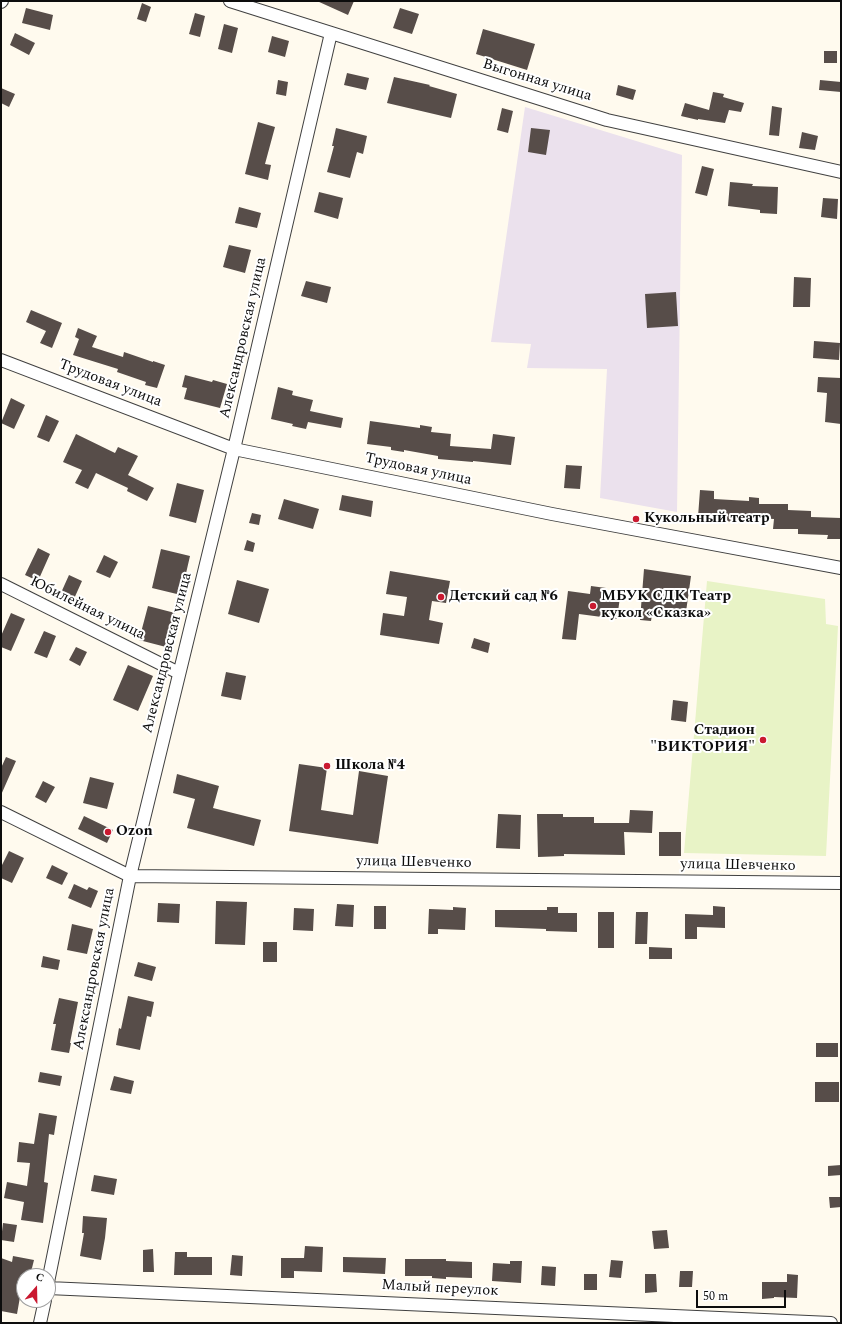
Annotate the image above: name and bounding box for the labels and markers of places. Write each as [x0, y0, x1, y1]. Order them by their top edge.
place label: Кукольный театр [644, 510, 769, 528]
marker: Кукольный театр [631, 514, 641, 524]
place label: Детский сад №6 [449, 588, 558, 606]
place label: МБУК СДК Театр кукол «Сказка» [601, 588, 731, 623]
marker: Детский сад №6 [436, 592, 446, 602]
marker: МБУК СДК Театр кукол «Сказка» [588, 601, 598, 611]
place label: Стадион "ВИКТОРИЯ" [650, 722, 755, 757]
marker: Стадион "ВИКТОРИЯ" [758, 735, 768, 745]
place label: Школа №4 [335, 757, 405, 775]
marker: Школа №4 [322, 761, 332, 771]
place label: Ozon [116, 823, 153, 841]
marker: Ozon [103, 827, 113, 837]

